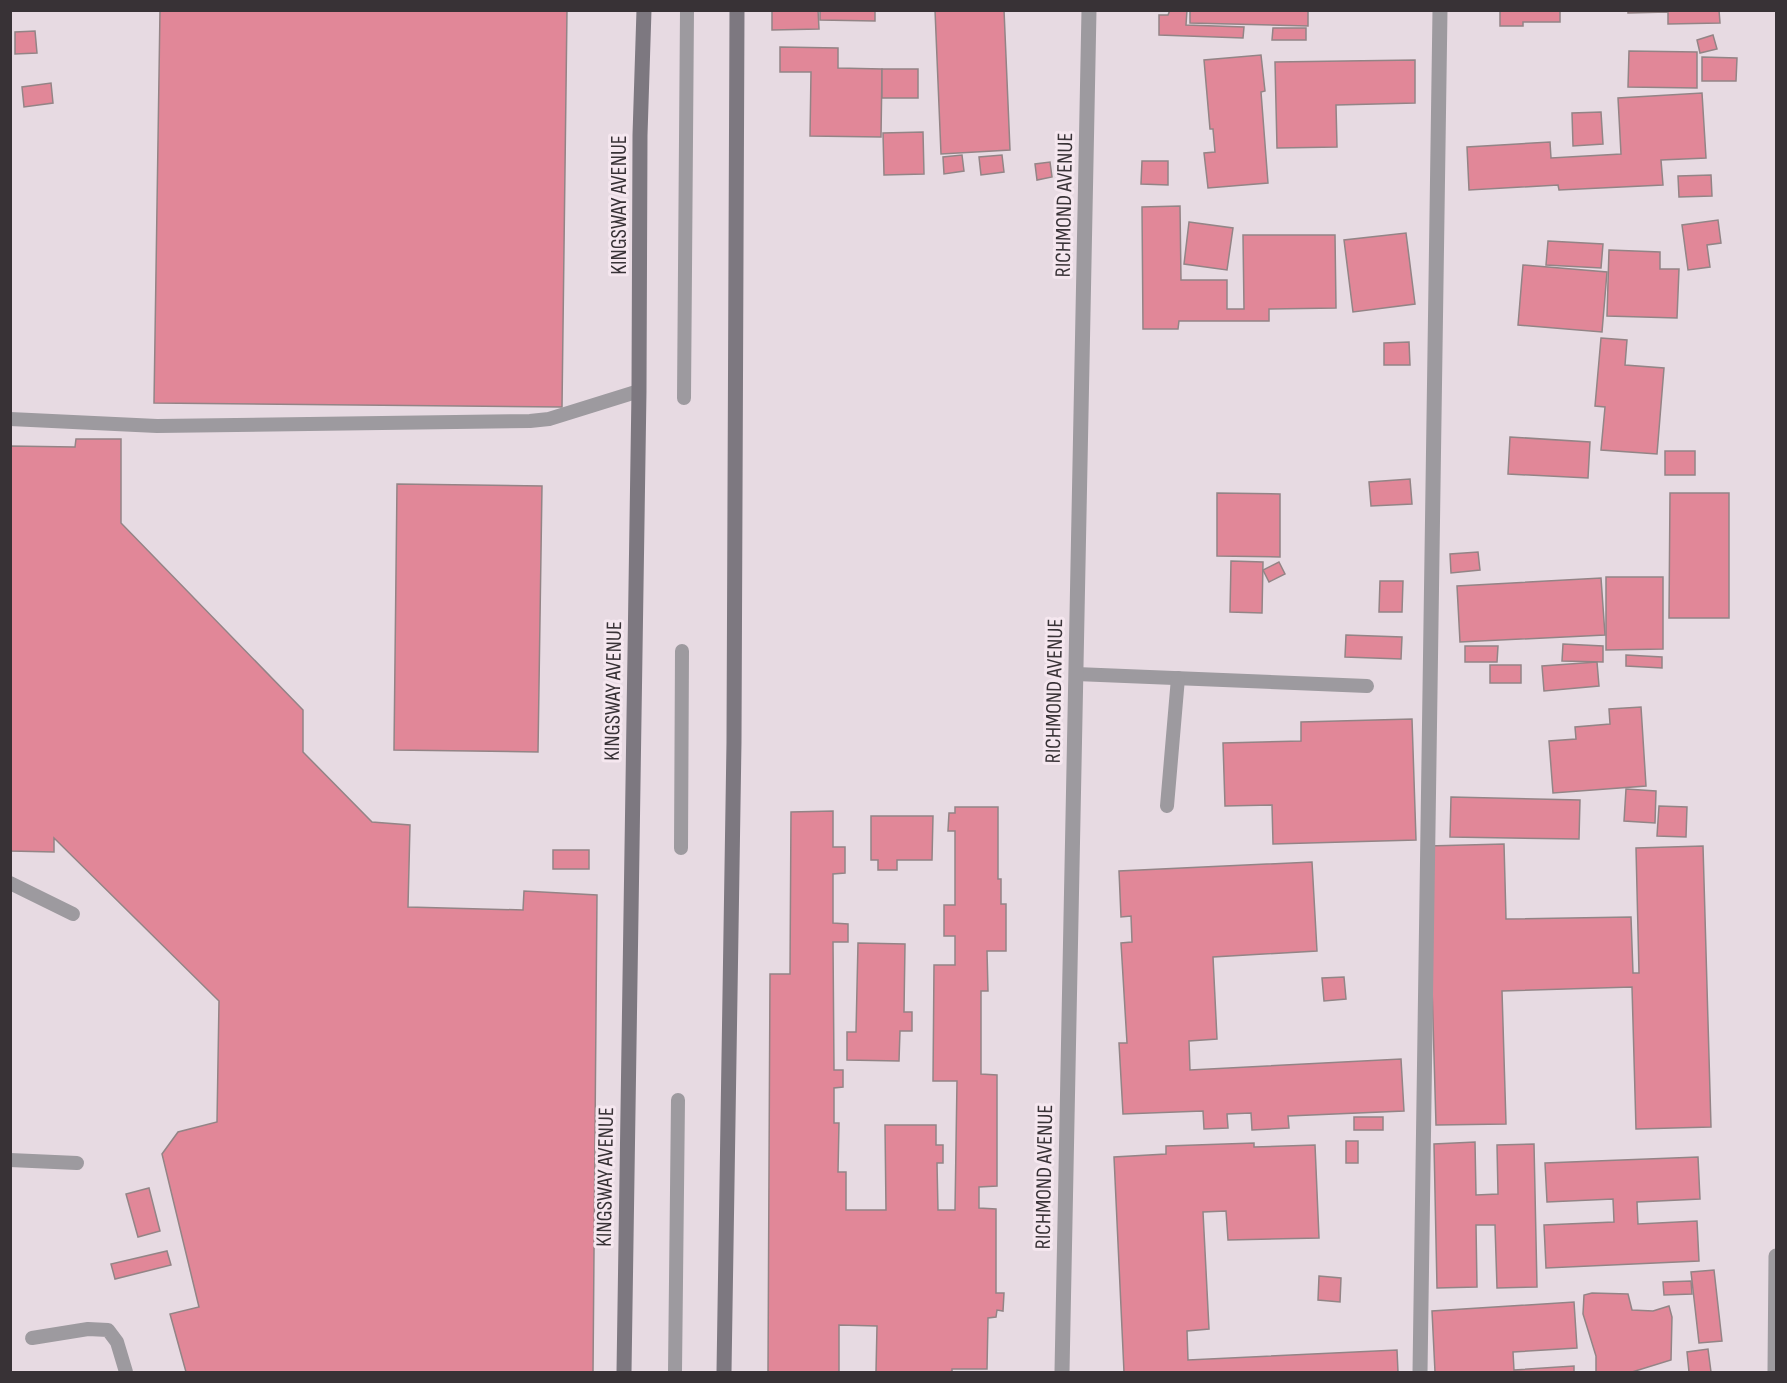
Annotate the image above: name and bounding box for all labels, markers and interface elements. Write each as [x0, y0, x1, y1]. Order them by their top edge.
street label: RICHMOND AVENUE [1050, 132, 1079, 278]
street label: KINGSWAY AVENUE [606, 135, 633, 275]
street label: RICHMOND AVENUE [1040, 618, 1069, 764]
street label: KINGSWAY AVENUE [599, 621, 628, 761]
street label: RICHMOND AVENUE [1030, 1104, 1059, 1250]
street label: KINGSWAY AVENUE [591, 1107, 620, 1247]

